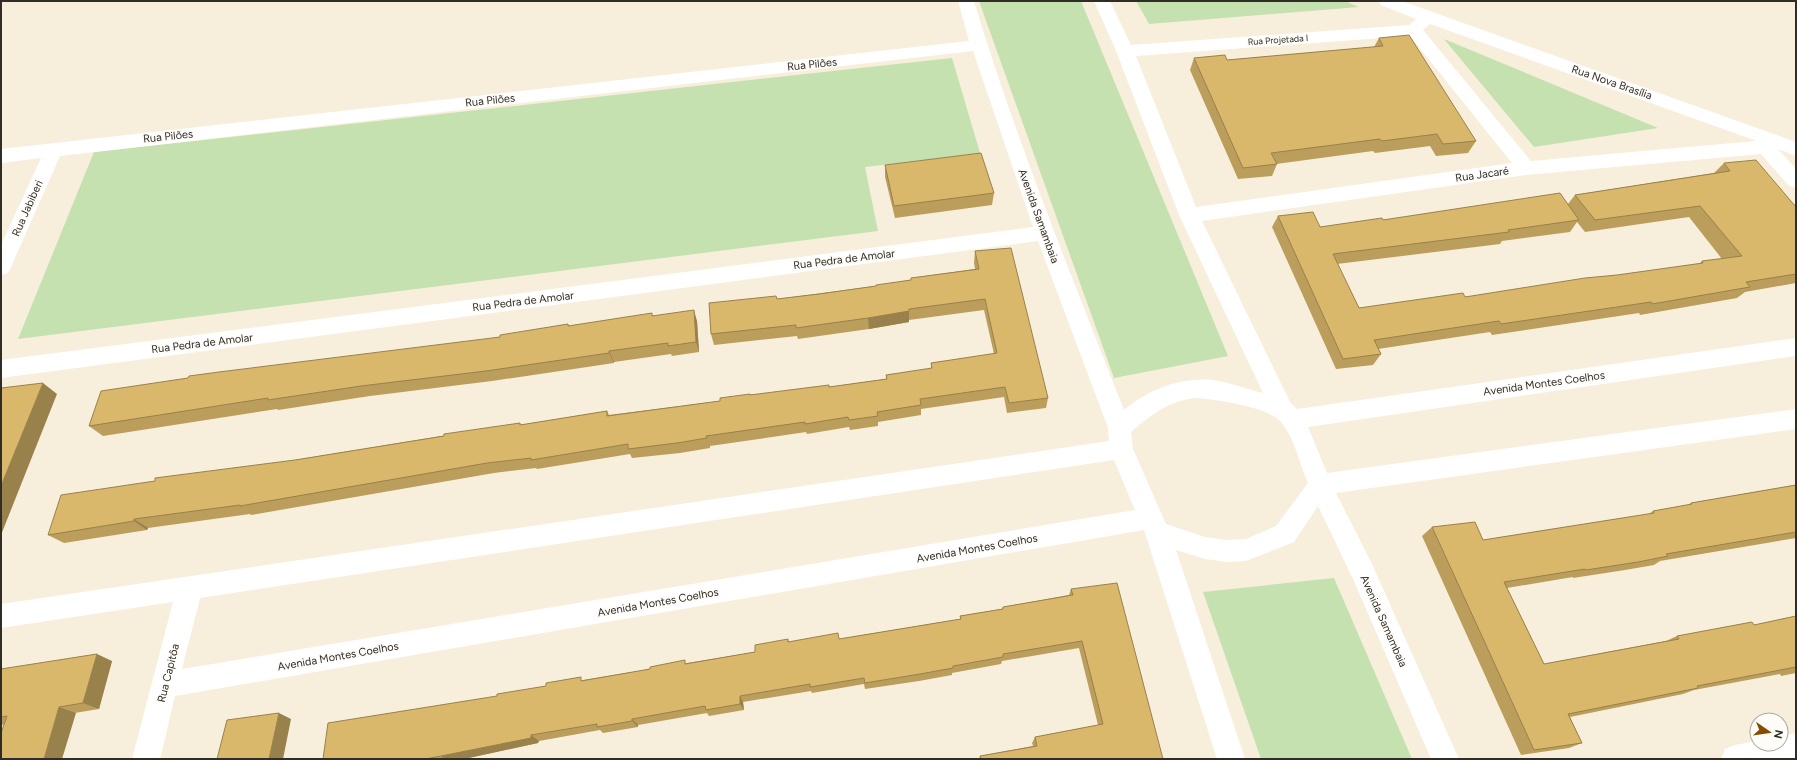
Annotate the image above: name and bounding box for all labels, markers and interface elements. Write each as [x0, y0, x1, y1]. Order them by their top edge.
street label: Rua Projetada I [1247, 32, 1309, 47]
street label: Rua Pilões [786, 55, 838, 74]
street label: Rua Nova Brasília [1570, 63, 1654, 102]
street label: Rua Pilões [464, 91, 516, 110]
street label: Rua Pilões [142, 127, 194, 146]
street label: Rua Jacaré [1454, 164, 1510, 185]
street label: Avenida Samambaia [1015, 167, 1062, 265]
street label: Rua Jabiberi [9, 178, 46, 238]
street label: Rua Pedra de Amolar [793, 247, 896, 272]
street label: Rua Pedra de Amolar [472, 289, 575, 314]
street label: Rua Pedra de Amolar [151, 331, 254, 356]
street label: Avenida Montes Coelhos [1482, 369, 1606, 398]
street label: Avenida Montes Coelhos [916, 531, 1039, 566]
street label: Avenida Samambaia [1357, 573, 1410, 669]
street label: Avenida Montes Coelhos [597, 585, 720, 620]
street label: Avenida Montes Coelhos [277, 639, 400, 674]
street label: Rua Capitôa [155, 642, 182, 704]
north arrow [1749, 712, 1789, 752]
text: N [1771, 729, 1786, 740]

